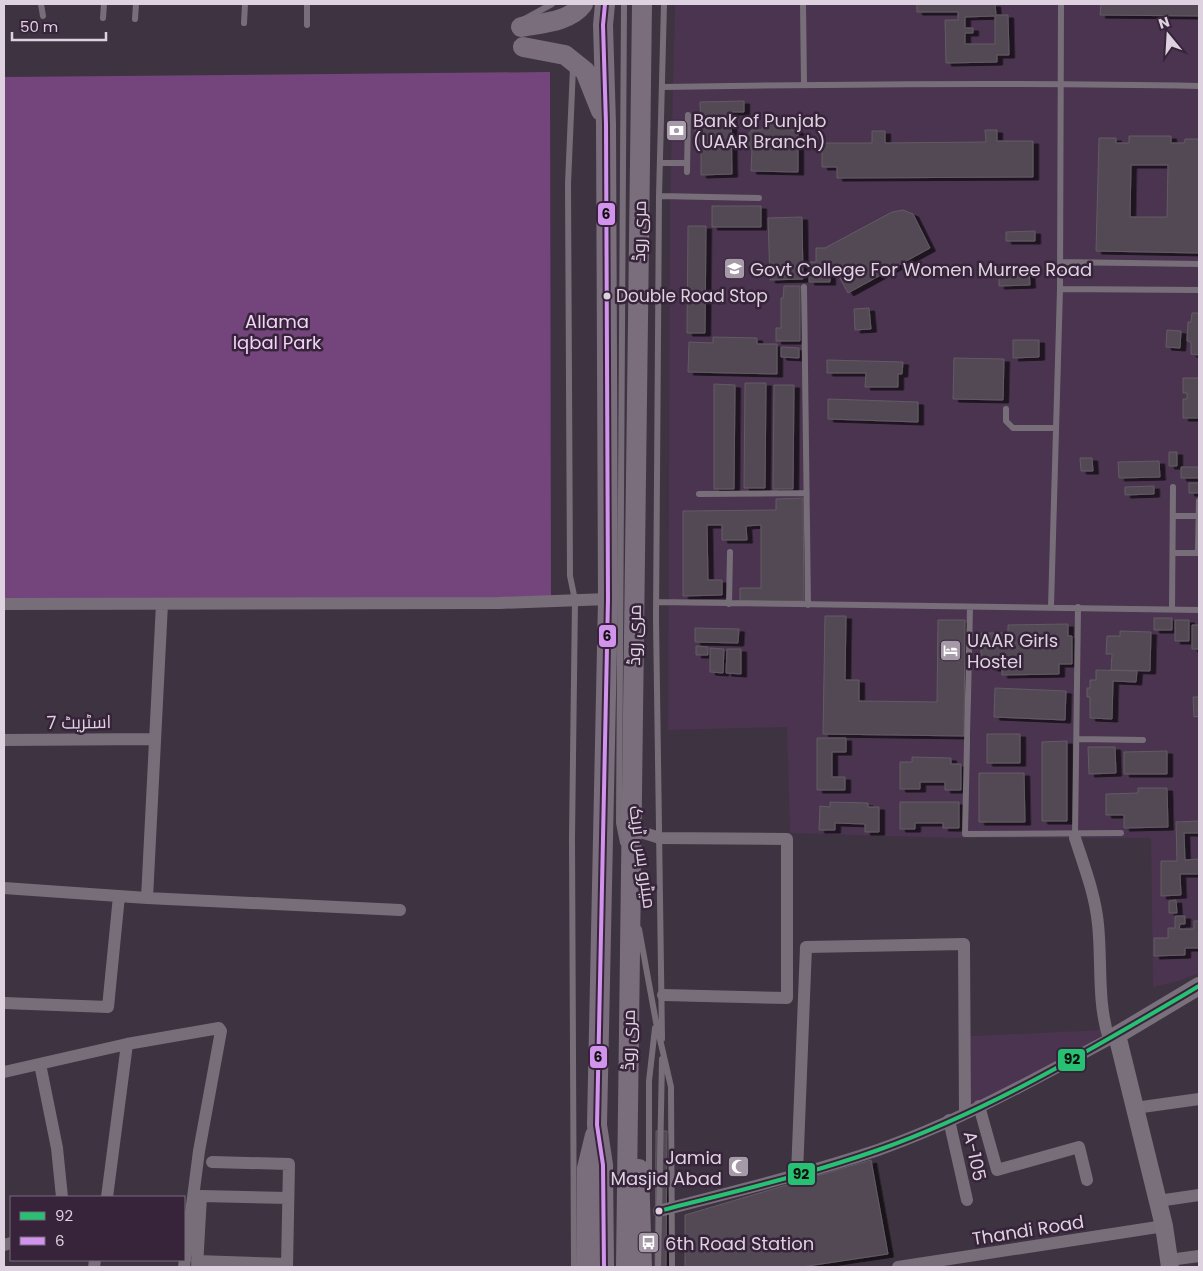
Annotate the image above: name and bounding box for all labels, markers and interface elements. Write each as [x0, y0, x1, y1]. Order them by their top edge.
scale bar [12, 10, 106, 42]
north arrow [1143, 10, 1193, 60]
text: N [1156, 11, 1172, 34]
text: 50 m [20, 16, 58, 37]
place label: Bank of Punjab (UAAR Branch) [693, 108, 826, 154]
bank icon: Bank of Punjab (UAAR Branch) [665, 118, 689, 142]
street label: مری روڈ [626, 200, 652, 262]
line badge: 6 [597, 202, 616, 226]
text: 6 [602, 204, 611, 224]
school or university icon: Govt College For Women Murree Road [722, 257, 746, 281]
place label: Govt College For Women Murree Road [750, 257, 1092, 282]
place label: Double Road Stop [616, 284, 768, 308]
marker: Double Road Stop [602, 291, 612, 301]
park label: Allama Iqbal Park [233, 309, 322, 355]
street label: مری روڈ [621, 604, 647, 666]
line badge: 6 [598, 624, 617, 648]
text: 6 [603, 626, 612, 646]
place label: UAAR Girls Hostel [967, 628, 1058, 674]
hotel icon: UAAR Girls Hostel [939, 638, 963, 662]
street label: اسٹریٹ 7 [46, 709, 112, 735]
street label: میٹرو بس ٹریک [623, 804, 663, 910]
street label: مری روڈ [615, 1009, 641, 1071]
line badge: 6 [589, 1045, 608, 1069]
text: 6 [594, 1047, 603, 1067]
line badge: 92 [1057, 1048, 1086, 1072]
text: 92 [1064, 1049, 1080, 1069]
street label: A-105 [958, 1129, 992, 1183]
place label: Jamia Masjid Abad [610, 1145, 722, 1191]
mosque icon: Jamia Masjid Abad [726, 1155, 750, 1179]
line badge: 92 [787, 1162, 816, 1186]
text: 92 [793, 1164, 809, 1184]
legend [10, 1196, 185, 1261]
text: 92 [55, 1205, 73, 1226]
unlabelled marker [654, 1206, 664, 1216]
street label: Thandi Road [970, 1209, 1086, 1251]
text: 6 [55, 1230, 65, 1251]
bus stop icon: 6th Road Station [637, 1231, 661, 1255]
place label: 6th Road Station [665, 1231, 814, 1256]

